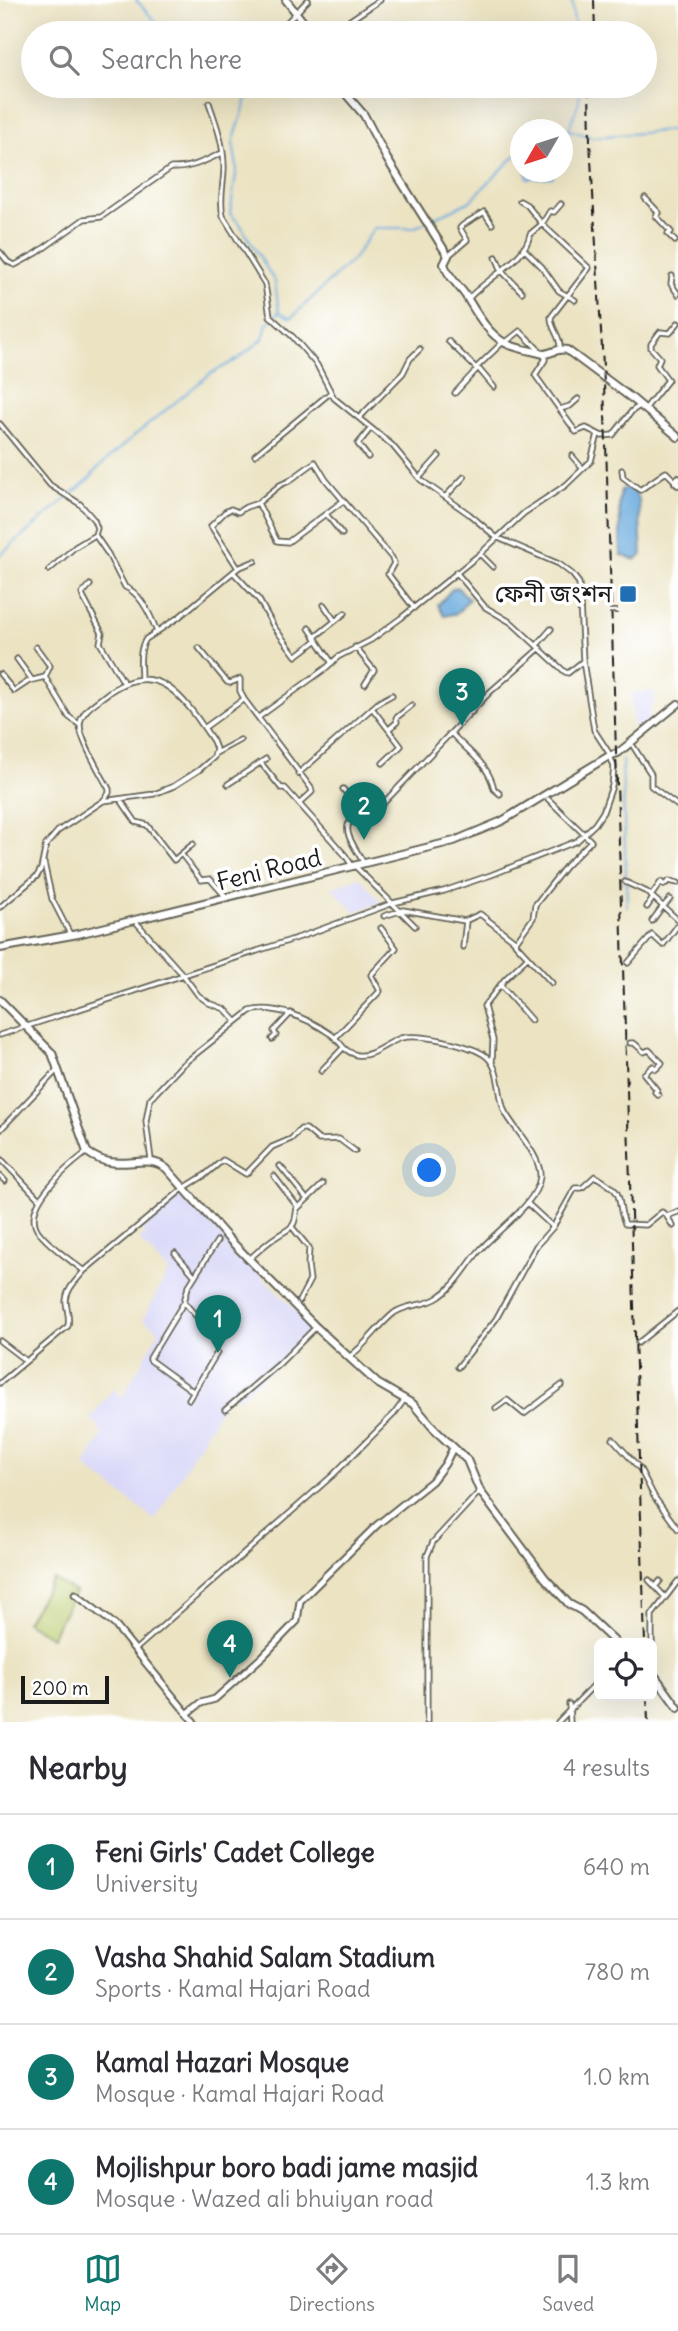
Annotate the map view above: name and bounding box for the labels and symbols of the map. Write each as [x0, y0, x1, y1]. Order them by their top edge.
north arrow [510, 119, 573, 182]
place label: ফেনী জংশন [495, 578, 613, 608]
marker: ফেনী জংশন [618, 584, 638, 604]
pin: 3 [439, 668, 485, 726]
pin: 2 [341, 782, 387, 840]
street label: Feni Road [213, 842, 324, 896]
your location [412, 1153, 446, 1187]
pin: 1 [195, 1295, 241, 1353]
pin: 4 [207, 1620, 253, 1678]
scale bar [21, 1673, 108, 1705]

